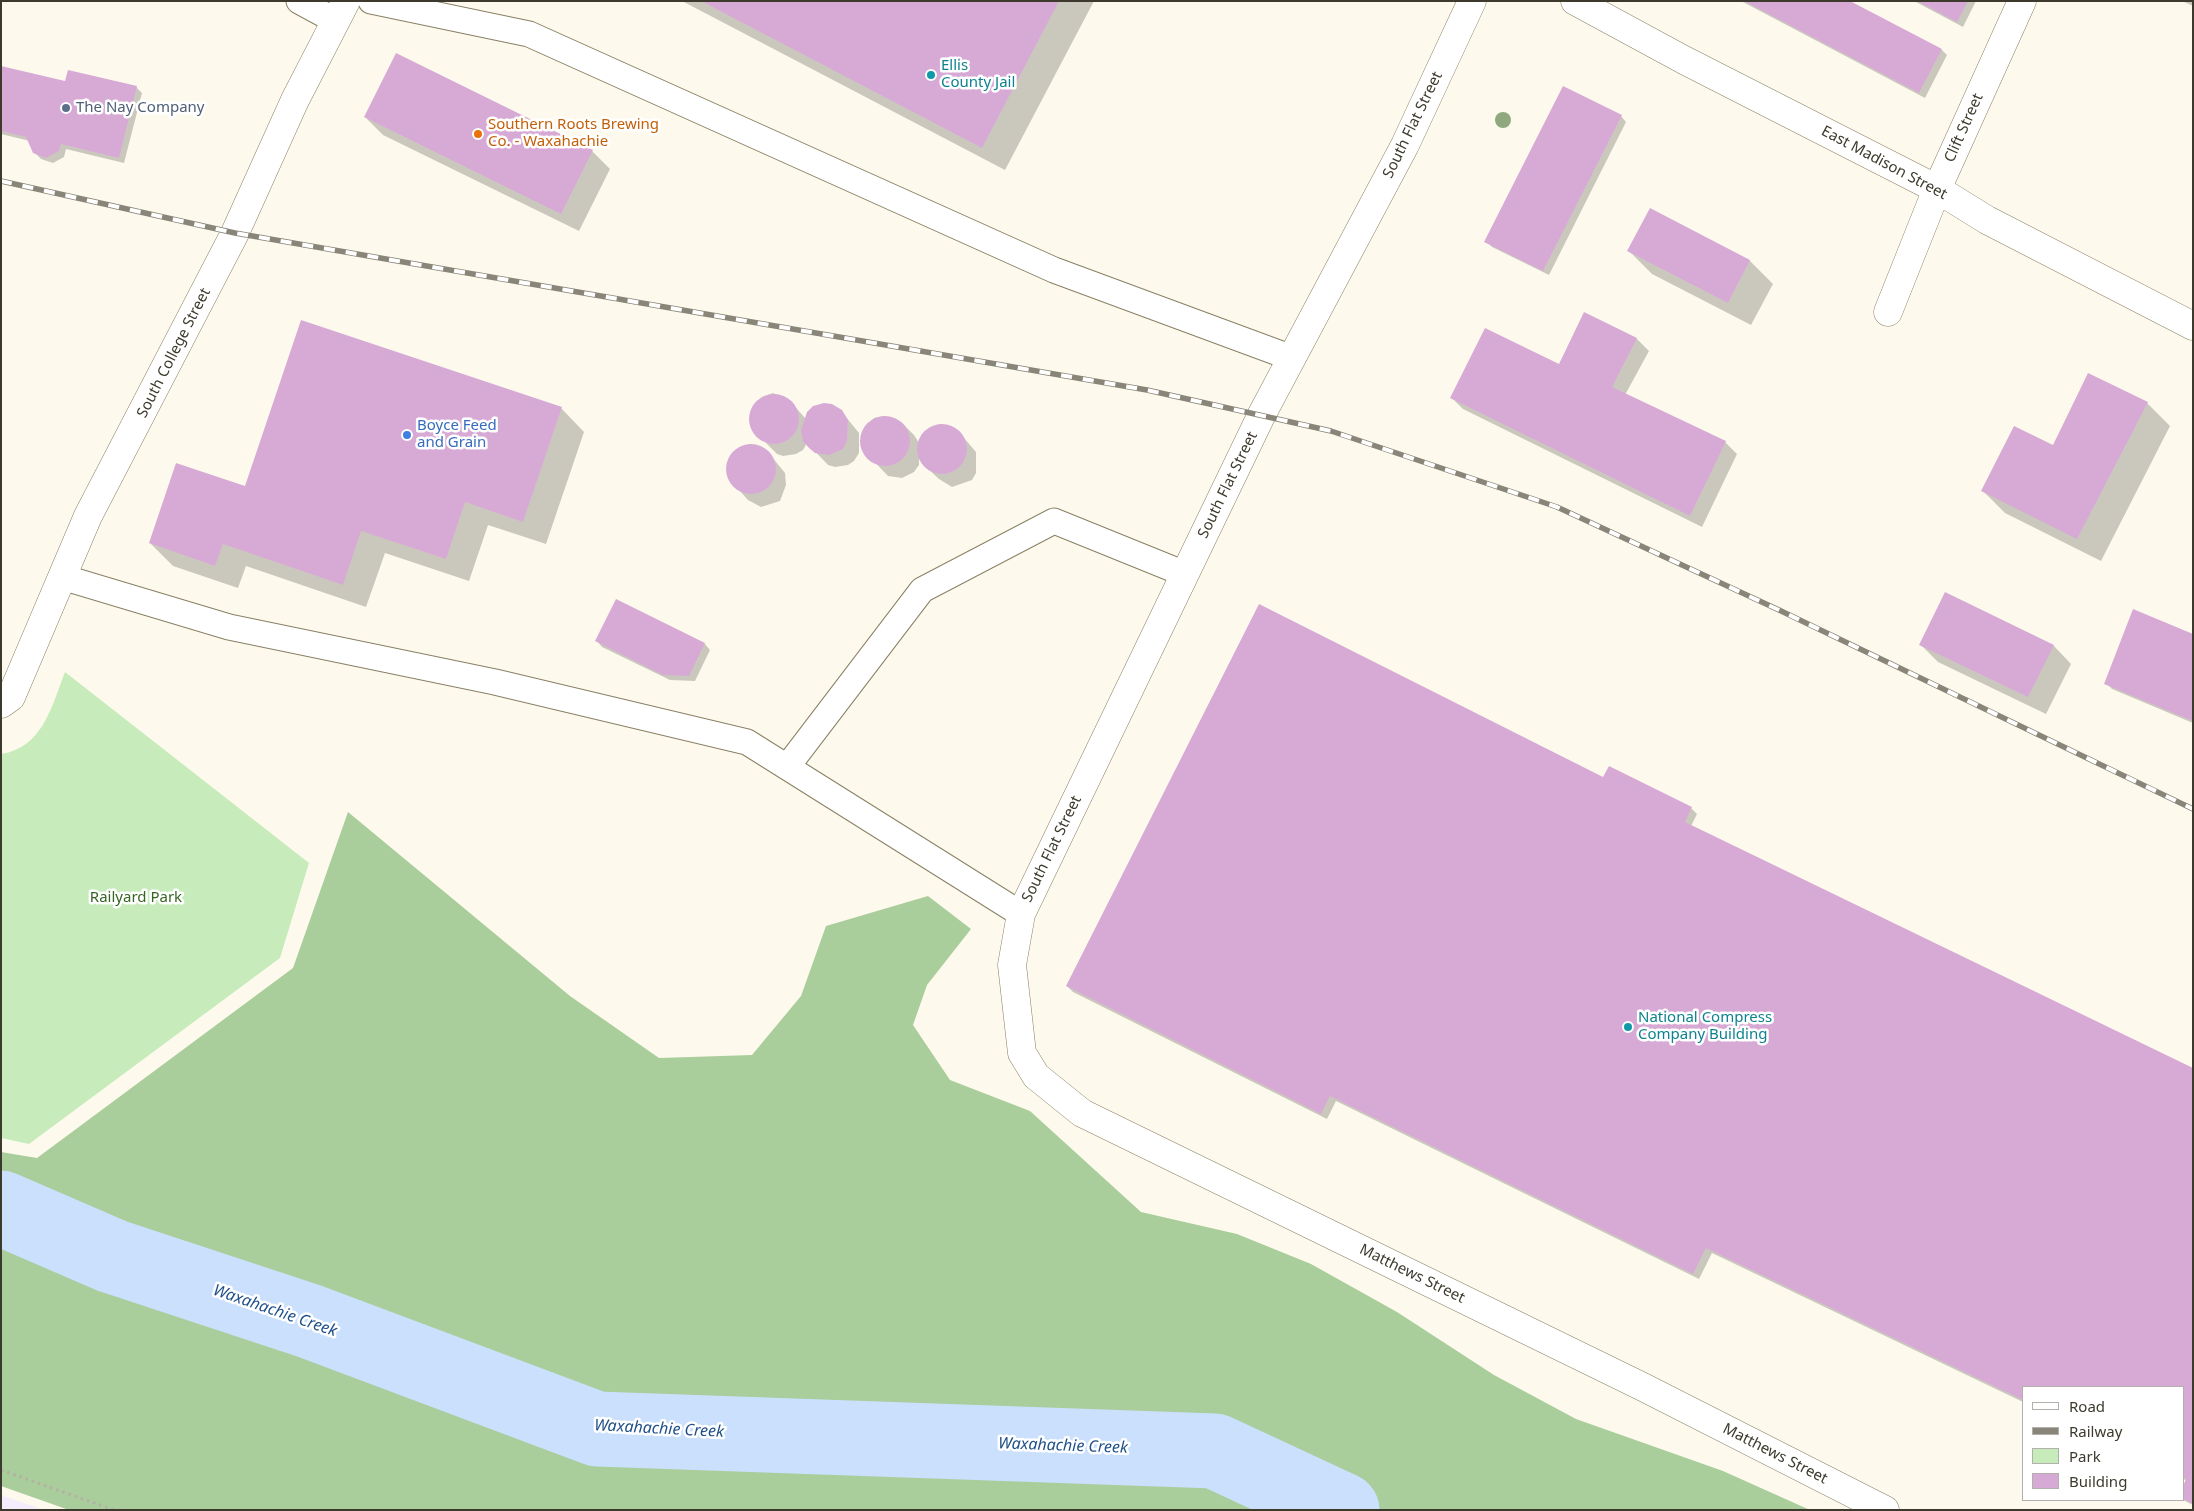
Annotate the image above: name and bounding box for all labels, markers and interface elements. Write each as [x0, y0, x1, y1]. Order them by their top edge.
place label: Ellis County Jail [941, 57, 1015, 92]
marker: Ellis County Jail [925, 69, 937, 81]
street label: South Flat Street [1379, 69, 1447, 181]
street label: Clift Street [1941, 91, 1987, 165]
place label: The Nay Company [76, 99, 204, 117]
marker: The Nay Company [60, 102, 72, 114]
place label: Southern Roots Brewing Co. - Waxahachie [488, 116, 659, 151]
street label: East Madison Street [1818, 122, 1950, 204]
marker: Southern Roots Brewing Co. - Waxahachie [472, 128, 484, 140]
street label: South College Street [133, 285, 215, 421]
place label: Boyce Feed and Grain [417, 417, 497, 452]
marker: Boyce Feed and Grain [401, 429, 413, 441]
street label: South Flat Street [1194, 429, 1262, 541]
street label: South Flat Street [1018, 793, 1086, 905]
park label: Railyard Park [90, 889, 182, 907]
place label: National Compress Company Building [1638, 1009, 1772, 1044]
marker: National Compress Company Building [1622, 1021, 1634, 1033]
street label: Matthews Street [1356, 1241, 1468, 1307]
water label: Waxahachie Creek [211, 1281, 339, 1341]
legend [2022, 1386, 2184, 1501]
text: Road [2069, 1396, 2105, 1416]
water label: Waxahachie Creek [594, 1416, 724, 1442]
street label: Matthews Street [1720, 1420, 1830, 1488]
text: Railway [2069, 1421, 2122, 1441]
water label: Waxahachie Creek [998, 1434, 1128, 1458]
text: Park [2069, 1446, 2101, 1466]
text: Building [2069, 1471, 2127, 1491]

